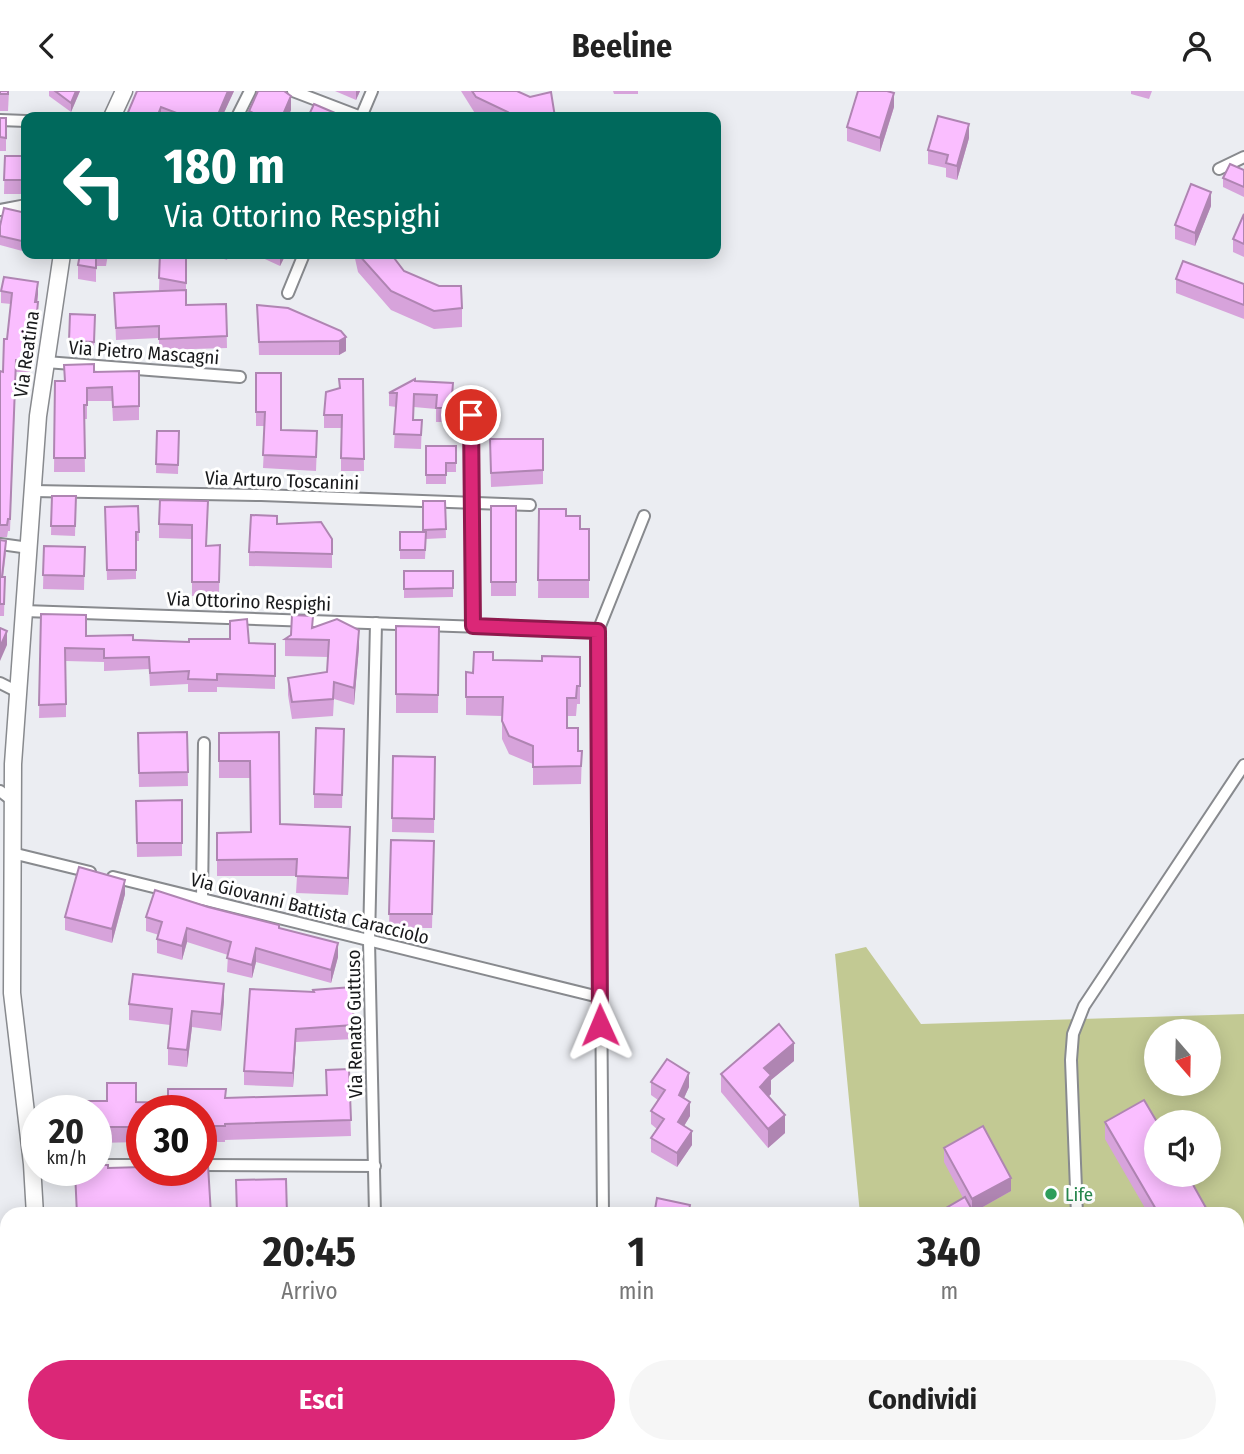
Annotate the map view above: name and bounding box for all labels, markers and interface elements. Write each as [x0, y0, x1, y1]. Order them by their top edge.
icon: back [28, 27, 66, 65]
text: Beeline [572, 27, 672, 65]
icon: person [1178, 27, 1216, 65]
text: 180 m [164, 137, 285, 196]
icon: left [49, 140, 140, 231]
text: Via Ottorino Respighi [164, 197, 441, 235]
street label: Via Reatina [9, 309, 44, 399]
street label: Via Pietro Mascagni [68, 336, 220, 369]
pin [441, 385, 501, 445]
icon: arrive [452, 396, 490, 434]
street label: Via Arturo Toscanini [204, 466, 359, 495]
street label: Via Ottorino Respighi [166, 587, 332, 616]
street label: Via Giovanni Battista Caracciolo [188, 868, 432, 949]
street label: Via Renato Guttuso [342, 949, 367, 1099]
position arrow [563, 988, 637, 1062]
north arrow [1144, 1019, 1222, 1095]
map controls [1144, 1019, 1221, 1187]
speed limit sign: 30 [126, 1095, 217, 1186]
text: 20 [49, 1110, 84, 1152]
button: sound [1144, 1110, 1221, 1187]
text: km/h [46, 1147, 87, 1169]
place label: Life [1065, 1183, 1093, 1206]
marker: Life [1043, 1186, 1059, 1202]
text: 20:45 [263, 1227, 356, 1277]
text: 1 [628, 1227, 646, 1277]
text: 340 [917, 1227, 981, 1277]
text: Arrivo [281, 1277, 338, 1305]
text: min [619, 1277, 654, 1305]
text: m [940, 1277, 958, 1305]
button: Esci [28, 1360, 615, 1440]
button: Condividi [629, 1360, 1216, 1440]

